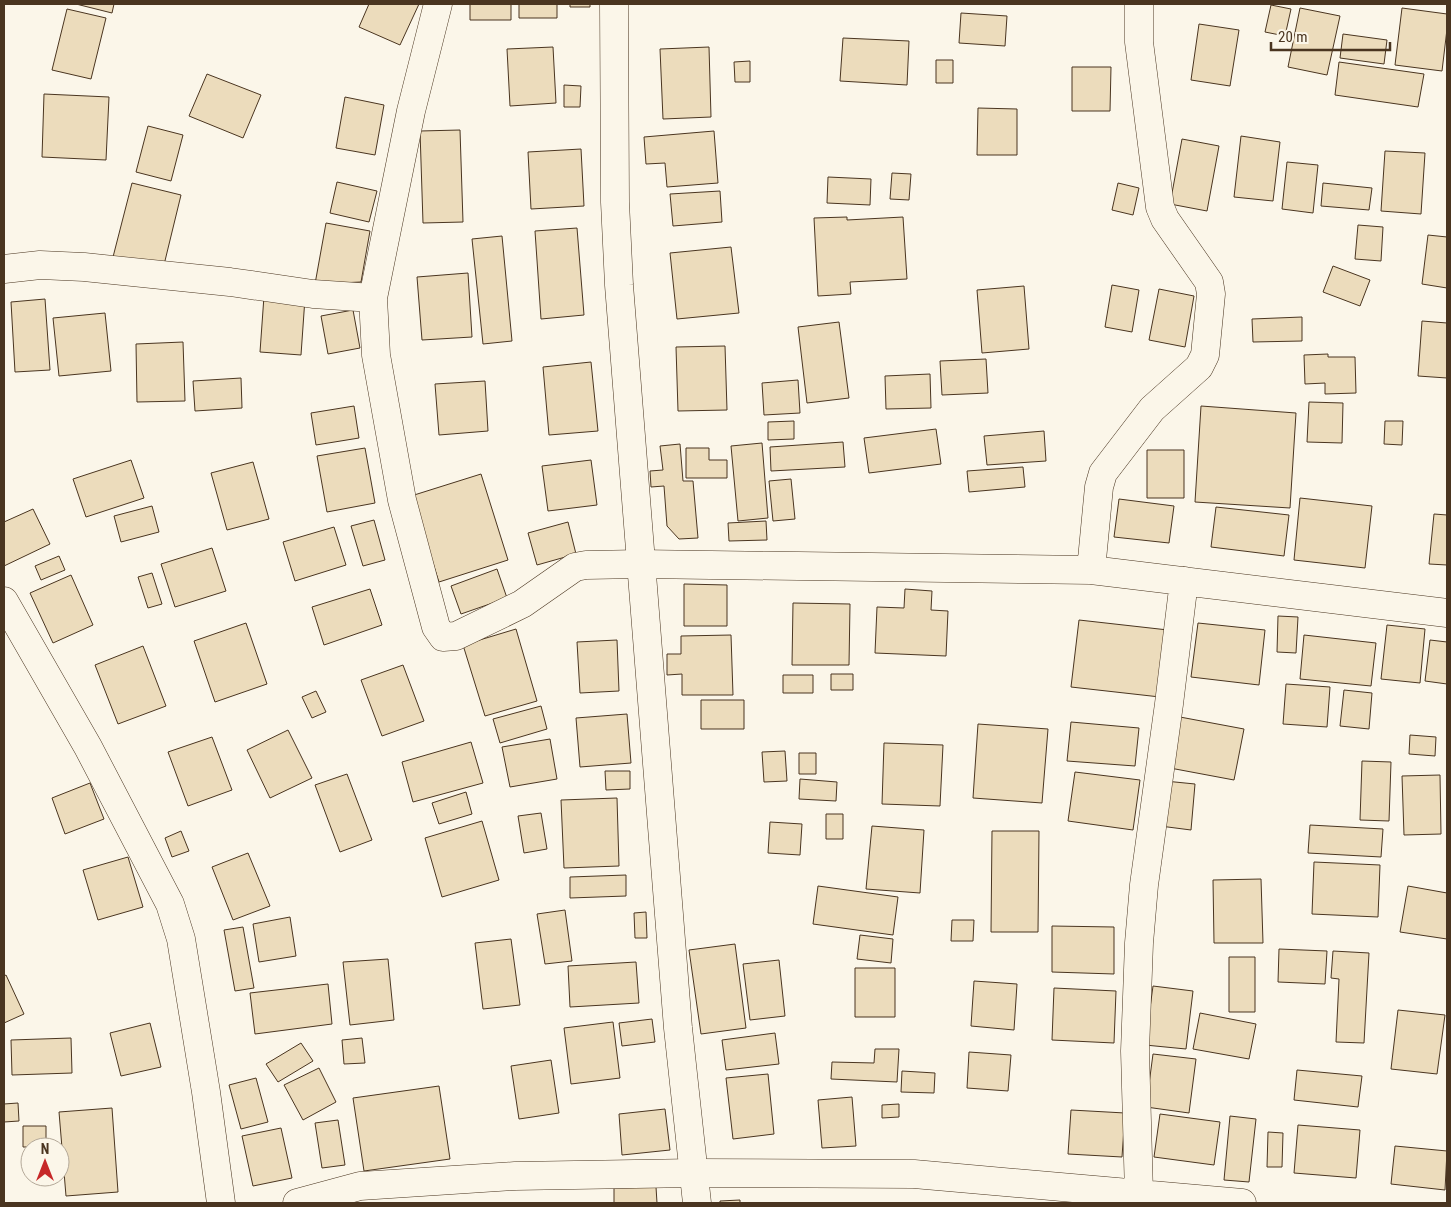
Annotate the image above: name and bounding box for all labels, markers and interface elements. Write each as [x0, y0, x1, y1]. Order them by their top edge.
scale bar [1271, 20, 1390, 52]
text: 20 m [1278, 28, 1308, 46]
north arrow [20, 1137, 70, 1187]
text: N [41, 1141, 49, 1157]

